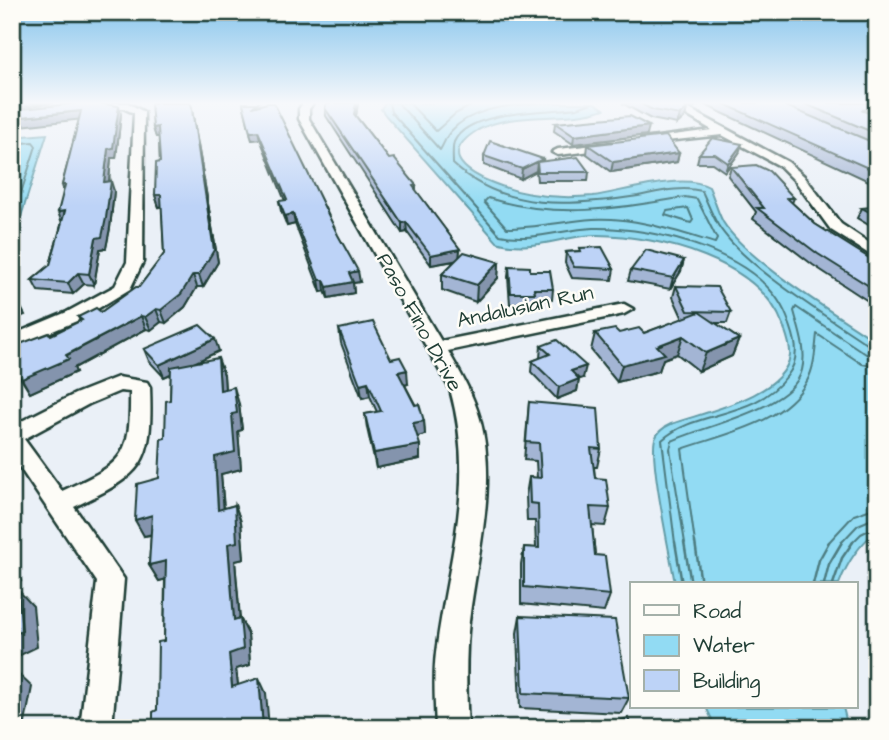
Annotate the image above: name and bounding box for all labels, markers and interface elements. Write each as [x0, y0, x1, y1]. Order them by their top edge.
street label: Paso Fino Drive [370, 248, 470, 397]
street label: Andalusian Run [454, 278, 596, 335]
legend [630, 582, 858, 708]
text: Road [693, 597, 741, 626]
text: Water [693, 631, 755, 660]
text: Building [693, 667, 761, 698]

